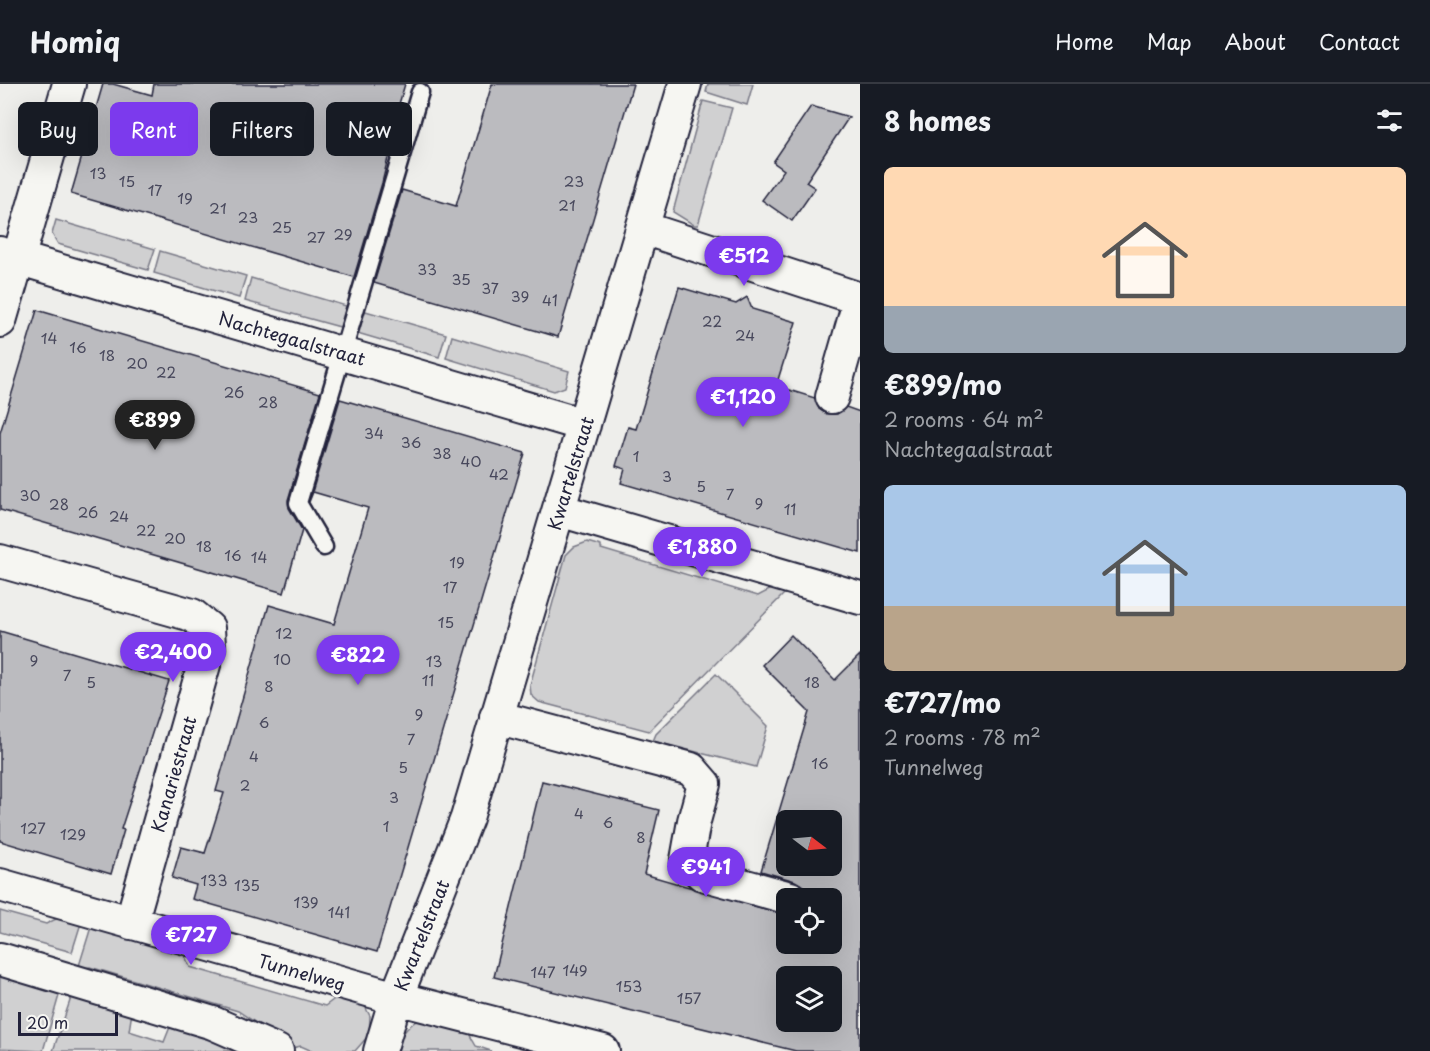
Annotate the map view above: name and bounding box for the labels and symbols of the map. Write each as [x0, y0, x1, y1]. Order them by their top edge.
house number: 13 [90, 161, 106, 184]
house number: 15 [119, 169, 135, 192]
house number: 23 [564, 169, 584, 192]
house number: 17 [148, 178, 162, 201]
house number: 19 [177, 186, 193, 209]
house number: 21 [558, 193, 576, 216]
house number: 21 [209, 196, 227, 219]
house number: 23 [238, 205, 258, 228]
house number: 25 [272, 215, 292, 238]
house number: 29 [333, 222, 353, 245]
house number: 27 [307, 225, 326, 248]
pin: €512 [708, 236, 780, 287]
house number: 33 [417, 257, 437, 280]
house number: 35 [451, 267, 471, 290]
house number: 37 [481, 276, 499, 299]
house number: 39 [511, 284, 529, 307]
house number: 41 [542, 288, 558, 311]
street label: Nachtegaalstraat [215, 304, 369, 372]
house number: 22 [702, 309, 722, 332]
house number: 24 [735, 323, 755, 346]
house number: 14 [41, 326, 57, 349]
house number: 16 [69, 335, 87, 358]
house number: 18 [99, 343, 115, 366]
house number: 20 [126, 351, 148, 374]
house number: 22 [156, 360, 176, 383]
pin: €1,120 [694, 377, 792, 428]
house number: 26 [224, 380, 244, 403]
house number: 28 [258, 390, 278, 413]
pin: €899 [119, 400, 191, 451]
street label: Kwartelstraat [540, 413, 600, 533]
house number: 34 [364, 421, 384, 444]
house number: 36 [401, 430, 421, 453]
house number: 38 [432, 441, 452, 464]
house number: 1 [633, 444, 639, 467]
house number: 40 [461, 449, 481, 472]
house number: 42 [489, 462, 509, 485]
house number: 3 [662, 464, 672, 487]
house number: 5 [696, 474, 706, 497]
house number: 7 [726, 482, 735, 505]
house number: 30 [20, 483, 40, 506]
house number: 9 [755, 491, 763, 514]
house number: 28 [49, 492, 69, 515]
house number: 11 [784, 497, 796, 520]
house number: 26 [78, 500, 98, 523]
house number: 24 [109, 504, 129, 527]
house number: 22 [136, 518, 156, 541]
house number: 20 [164, 526, 186, 549]
pin: €1,880 [653, 527, 751, 578]
house number: 18 [196, 534, 212, 557]
house number: 16 [224, 543, 242, 566]
house number: 14 [251, 545, 267, 568]
house number: 19 [449, 550, 465, 573]
house number: 17 [443, 575, 457, 598]
house number: 15 [438, 610, 454, 633]
house number: 12 [275, 621, 293, 644]
pin: €2,400 [124, 632, 222, 683]
pin: €822 [322, 635, 394, 686]
house number: 10 [273, 647, 291, 670]
house number: 9 [30, 648, 38, 671]
house number: 13 [426, 649, 442, 672]
house number: 7 [63, 663, 72, 686]
house number: 11 [422, 668, 434, 691]
house number: 5 [86, 670, 96, 693]
house number: 18 [804, 670, 820, 693]
house number: 8 [264, 674, 274, 697]
house number: 9 [415, 702, 423, 725]
house number: 6 [259, 710, 269, 733]
street label: Kanariestraat [143, 713, 203, 835]
house number: 7 [407, 727, 416, 750]
house number: 4 [249, 744, 259, 767]
house number: 16 [811, 751, 829, 774]
house number: 5 [398, 755, 408, 778]
house number: 2 [240, 773, 250, 796]
house number: 3 [389, 785, 399, 808]
house number: 4 [574, 801, 584, 824]
house number: 6 [603, 810, 613, 833]
north arrow [776, 810, 842, 876]
house number: 1 [383, 814, 389, 837]
house number: 127 [20, 816, 46, 839]
house number: 129 [60, 822, 86, 845]
house number: 8 [636, 825, 646, 848]
pin: €941 [670, 847, 742, 898]
house number: 133 [201, 868, 227, 891]
house number: 135 [234, 873, 260, 896]
street label: Kwartelstraat [386, 875, 456, 995]
house number: 139 [293, 890, 319, 913]
house number: 141 [328, 900, 350, 923]
pin: €727 [155, 915, 227, 966]
street label: Tunnelweg [255, 947, 349, 997]
house number: 149 [562, 958, 588, 981]
house number: 147 [531, 960, 556, 983]
house number: 153 [616, 974, 642, 997]
house number: 157 [677, 986, 702, 1009]
scale bar [18, 1009, 118, 1036]

